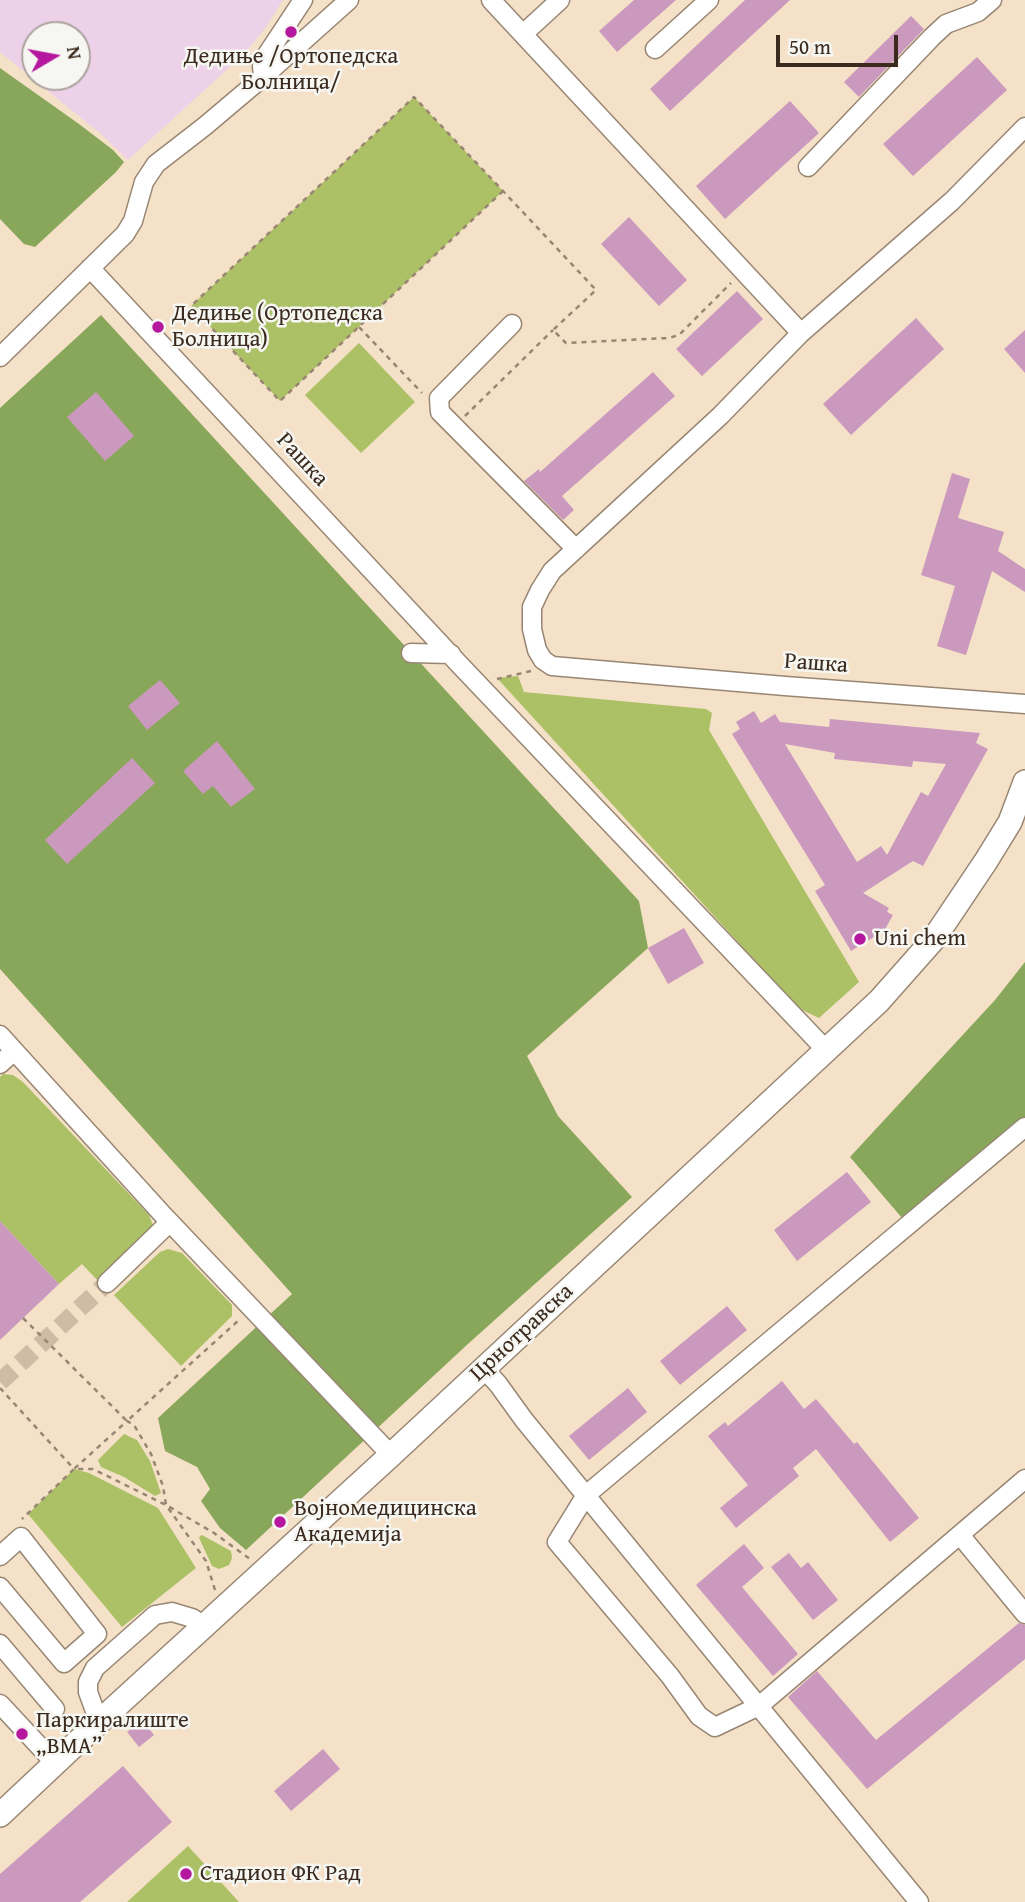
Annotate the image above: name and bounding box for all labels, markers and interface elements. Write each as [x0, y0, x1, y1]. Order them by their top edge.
north arrow [21, 21, 91, 91]
scale bar [780, 21, 902, 65]
marker: Дедиње /Ортопедска Болница/ [283, 24, 299, 40]
text: 50 m [789, 31, 831, 62]
place label: Дедиње /Ортопедска Болница/ [184, 43, 398, 97]
text: N [60, 44, 90, 61]
place label: Дедиње (Ортопедска Болница) [172, 300, 383, 354]
marker: Дедиње (Ортопедска Болница) [150, 319, 166, 335]
street label: Рашка [270, 427, 334, 493]
street label: Рашка [783, 648, 849, 680]
place label: Uni chem [874, 925, 966, 953]
marker: Uni chem [852, 931, 868, 947]
street label: Црнотравска [465, 1278, 579, 1388]
place label: Војномедицинска Академија [294, 1495, 477, 1549]
marker: Војномедицинска Академија [272, 1514, 288, 1530]
place label: Паркиралиште „ВМА” [36, 1707, 189, 1761]
marker: Паркиралиште „ВМА” [14, 1726, 30, 1742]
place label: Стадион ФК Рад [200, 1860, 361, 1888]
marker: Стадион ФК Рад [178, 1866, 194, 1882]

